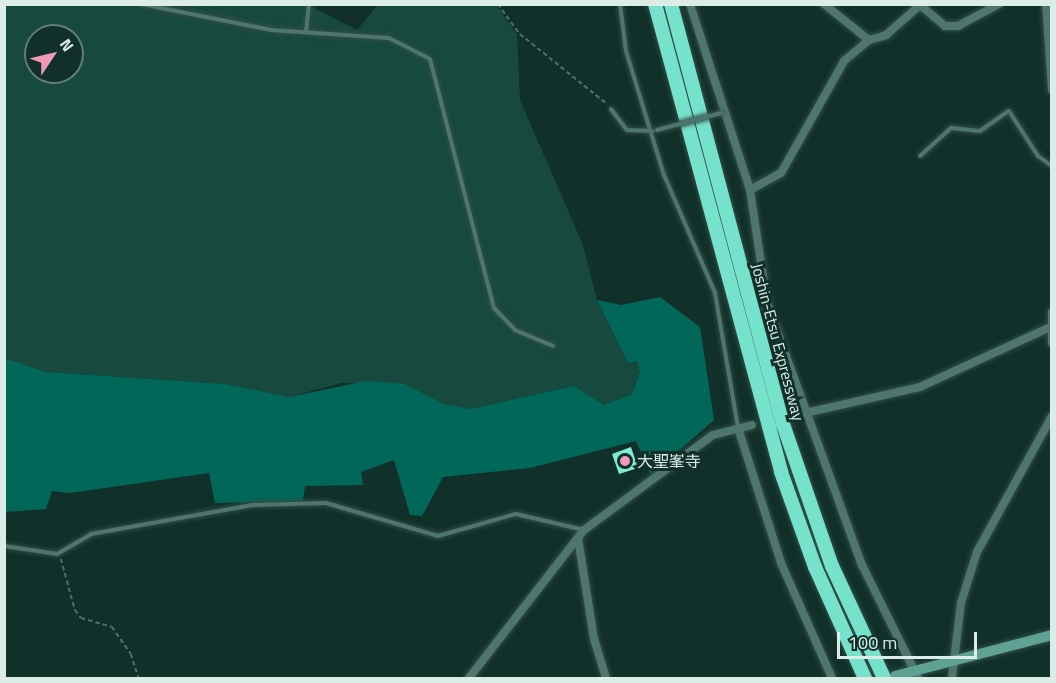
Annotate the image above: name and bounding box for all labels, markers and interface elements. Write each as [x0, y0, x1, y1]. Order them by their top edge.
north arrow [24, 24, 84, 84]
text: N [54, 33, 80, 56]
street label: Joshin-Etsu Expressway [748, 261, 808, 423]
place label: 大聖峯寺 [637, 451, 701, 471]
marker: 大聖峯寺 [618, 454, 632, 468]
scale bar [840, 620, 980, 658]
text: 100 m [848, 629, 897, 656]

